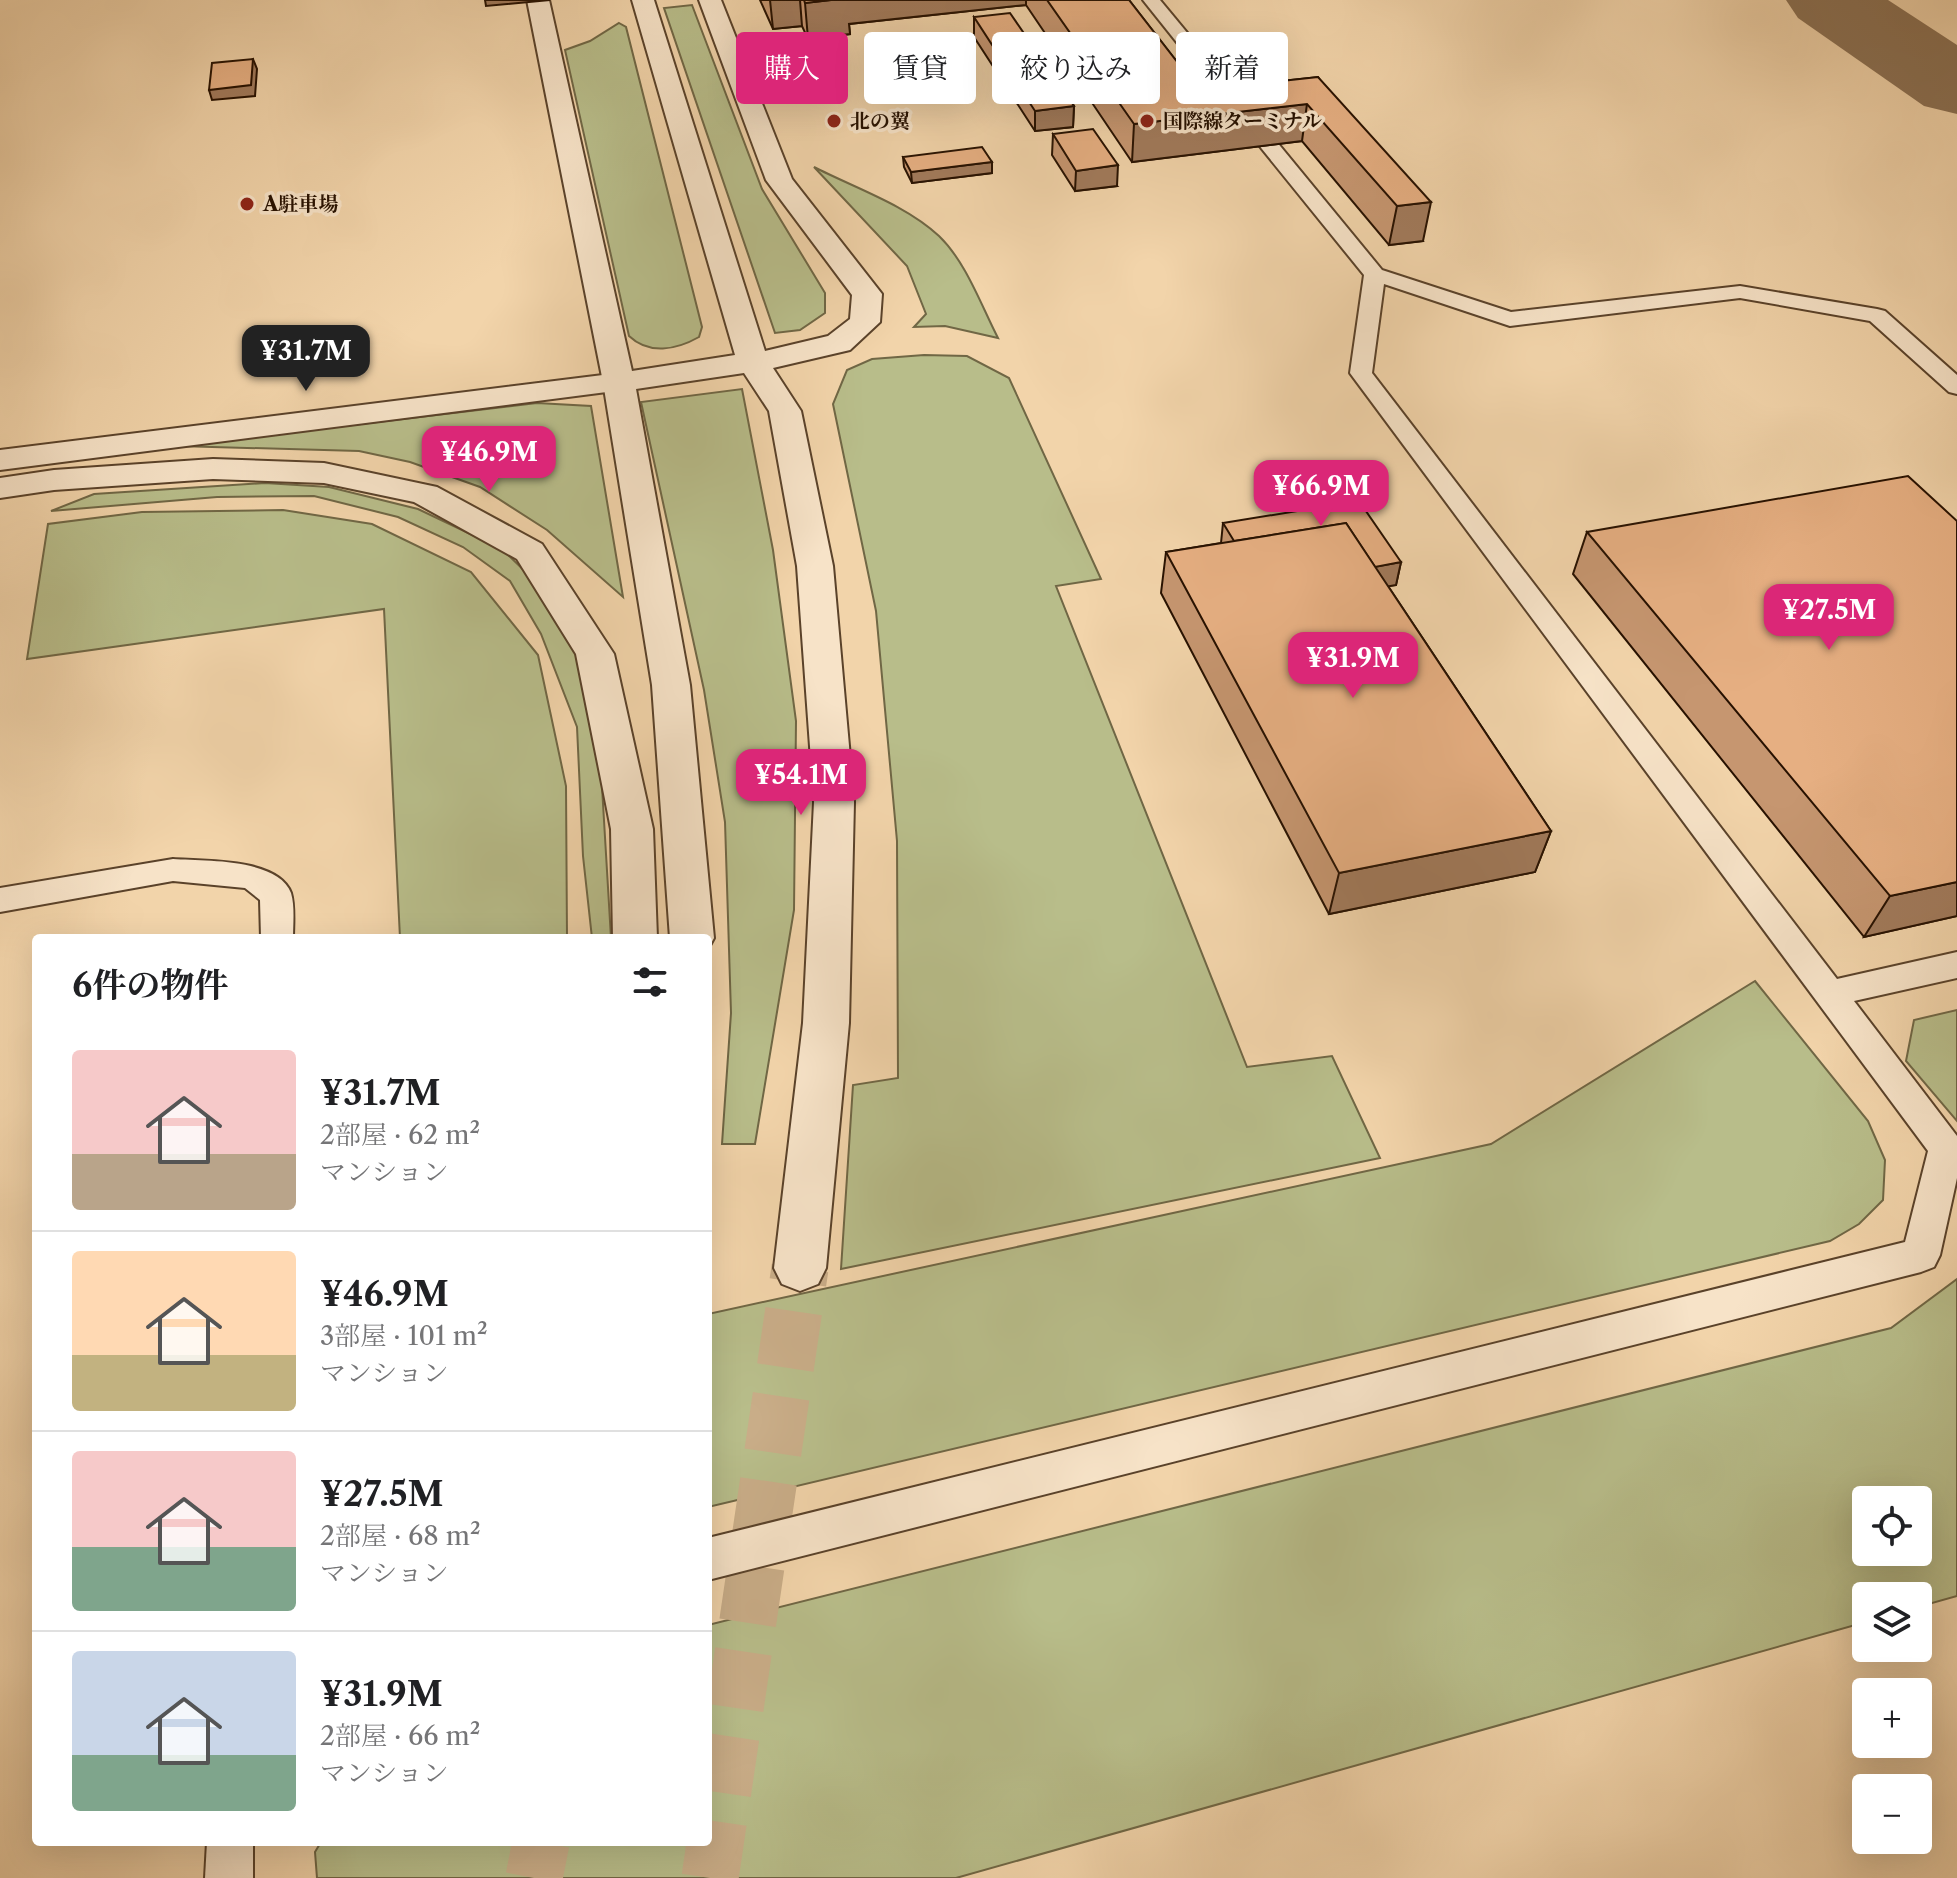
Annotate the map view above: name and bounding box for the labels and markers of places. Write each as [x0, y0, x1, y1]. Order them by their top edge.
place label: 北の翼 [850, 109, 910, 133]
place label: 国際線ターミナル [1163, 109, 1322, 133]
marker: 北の翼 [825, 112, 843, 130]
marker: 国際線ターミナル [1138, 112, 1156, 130]
place label: A駐車場 [262, 192, 338, 216]
marker: A駐車場 [238, 195, 256, 213]
pin: ¥31.7M [241, 325, 371, 393]
pin: ¥46.9M [424, 426, 554, 494]
pin: ¥66.9M [1256, 460, 1386, 528]
pin: ¥27.5M [1764, 584, 1894, 652]
pin: ¥31.9M [1288, 632, 1418, 700]
pin: ¥54.1M [736, 749, 866, 817]

